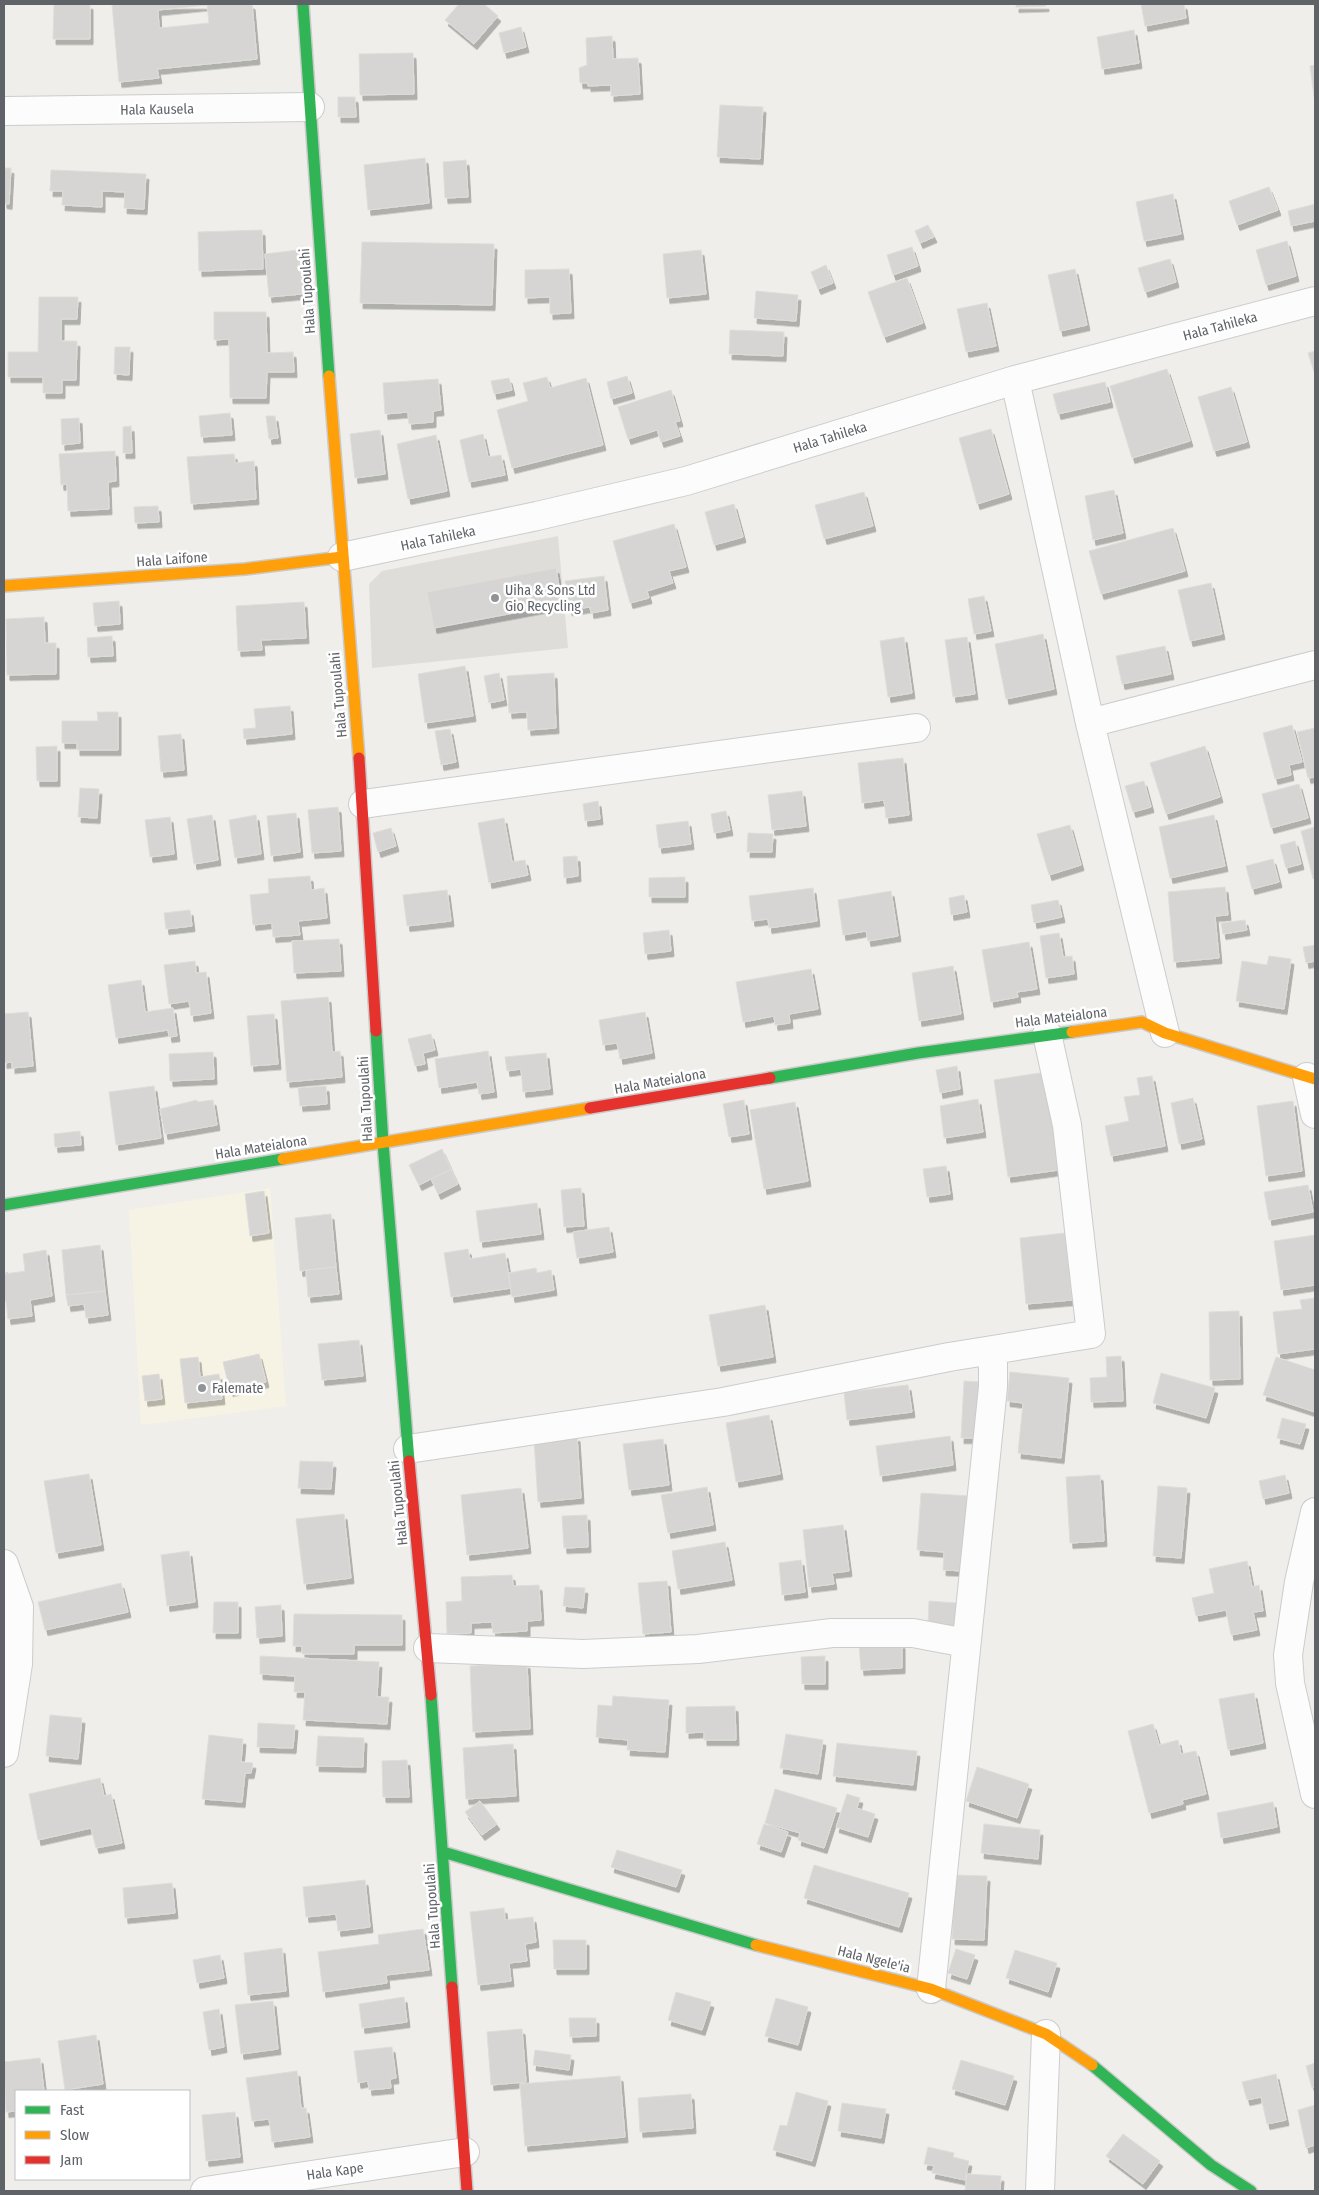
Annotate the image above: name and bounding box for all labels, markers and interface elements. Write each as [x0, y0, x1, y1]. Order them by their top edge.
street label: Hala Kausela [120, 100, 194, 119]
street label: Hala Tupoulahi [296, 248, 319, 334]
street label: Hala Tahileka [1181, 308, 1259, 345]
street label: Hala Tahileka [791, 418, 869, 457]
street label: Hala Tahileka [399, 522, 477, 555]
street label: Hala Laifone [136, 549, 208, 570]
place label: Uiha & Sons Ltd Gio Recycling [505, 582, 596, 615]
marker: Uiha & Sons Ltd Gio Recycling [489, 592, 501, 604]
street label: Hala Tupoulahi [326, 652, 351, 738]
street label: Hala Mateialona [1014, 1003, 1108, 1032]
street label: Hala Tupoulahi [355, 1056, 376, 1142]
street label: Hala Mateialona [613, 1065, 707, 1098]
street label: Hala Mateialona [214, 1132, 308, 1163]
place label: Falemate [212, 1380, 264, 1397]
marker: Falemate [196, 1382, 208, 1394]
street label: Hala Tupoulahi [386, 1459, 411, 1546]
street label: Hala Tupoulahi [421, 1863, 444, 1949]
street label: Hala Ngele'ia [836, 1942, 912, 1977]
legend [15, 2090, 190, 2180]
text: Fast [60, 2101, 84, 2119]
text: Slow [60, 2126, 89, 2144]
text: Jam [60, 2151, 83, 2169]
street label: Hala Kape [305, 2159, 365, 2184]

